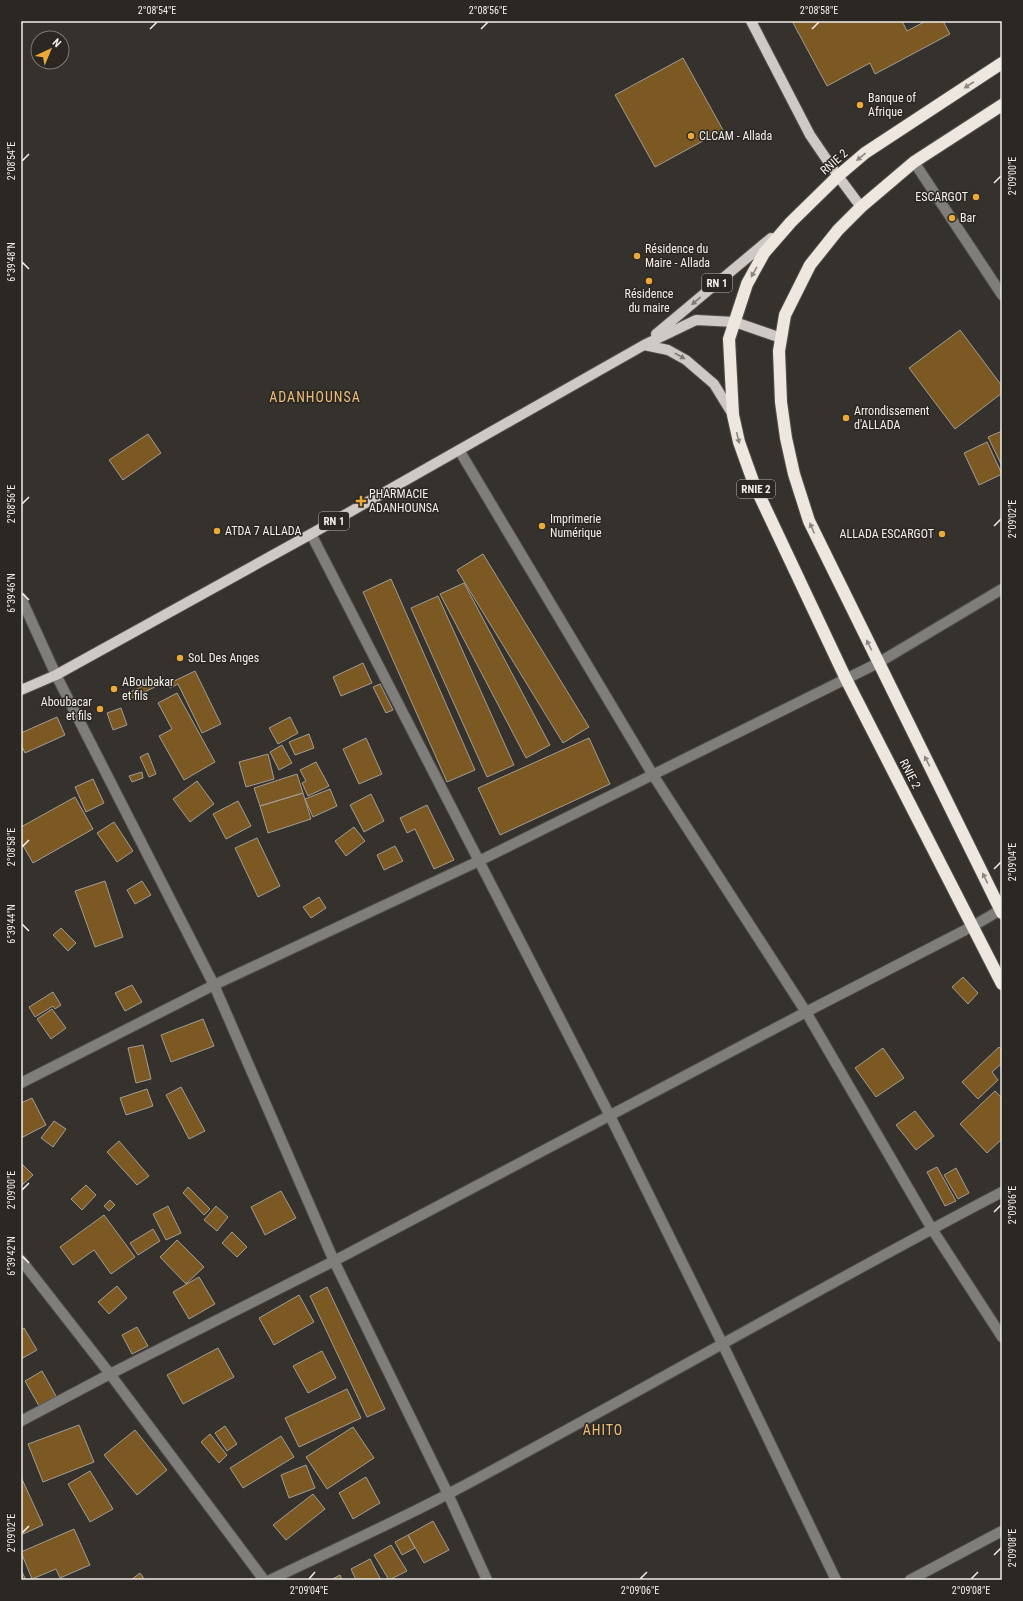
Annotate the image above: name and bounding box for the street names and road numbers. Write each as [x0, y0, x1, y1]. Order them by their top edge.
street label: RNIE 2 [818, 146, 851, 178]
road number: RN 1 [702, 274, 732, 292]
road number: RNIE 2 [737, 480, 775, 498]
road number: RN 1 [319, 512, 349, 530]
street label: RNIE 2 [897, 757, 923, 791]

